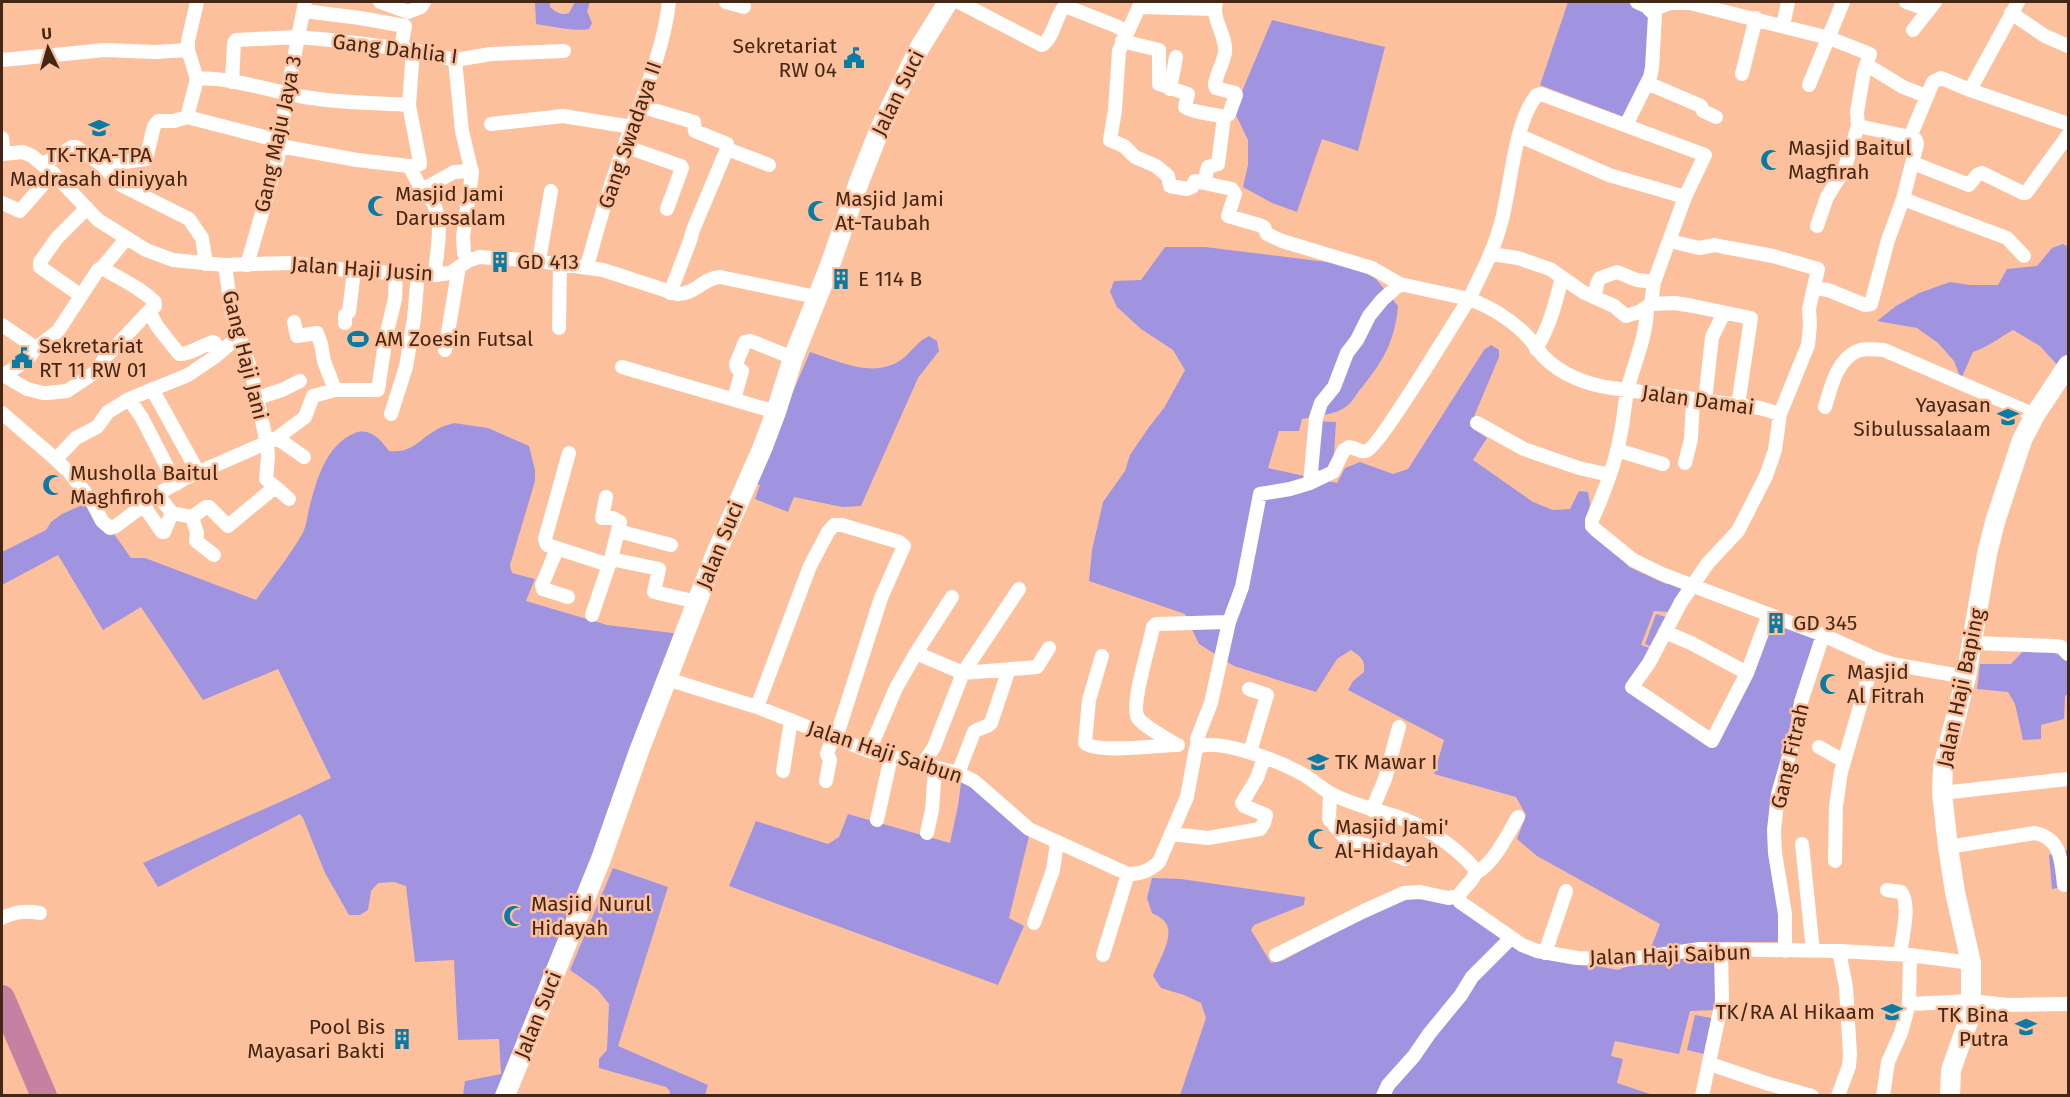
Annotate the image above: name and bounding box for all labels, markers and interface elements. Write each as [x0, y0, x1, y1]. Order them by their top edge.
north arrow [18, 18, 78, 78]
text: U [41, 24, 53, 43]
street label: Gang Dahlia I [331, 28, 459, 70]
place label: Sekretariat RW 04 [733, 33, 837, 83]
public building icon: Sekretariat RW 04 [842, 46, 866, 70]
street label: Jalan Suci [866, 46, 930, 140]
street label: Gang Maju Jaya 3 [249, 53, 307, 215]
street label: Gang Swadaya II [593, 58, 667, 212]
school or university icon: TK-TKA-TPA Madrasah diniyyah [87, 116, 111, 140]
place label: Masjid Baitul Magfirah [1788, 135, 1911, 185]
place label: TK-TKA-TPA Madrasah diniyyah [10, 142, 188, 192]
mosque icon: Masjid Baitul Magfirah [1759, 148, 1783, 172]
place label: Masjid Jami Darussalam [395, 181, 506, 231]
place label: Masjid Jami At-Taubah [835, 186, 944, 236]
mosque icon: Masjid Jami Darussalam [366, 194, 390, 218]
mosque icon: Masjid Jami At-Taubah [806, 199, 830, 223]
place label: GD 413 [517, 249, 579, 275]
building icon: GD 413 [488, 250, 512, 274]
street label: Jalan Haji Jusin [290, 251, 434, 287]
place label: E 114 B [858, 266, 922, 292]
building icon: E 114 B [829, 267, 853, 291]
street label: Gang Haji Jani [216, 288, 274, 422]
place label: AM Zoesin Futsal [375, 326, 533, 352]
sports icon: AM Zoesin Futsal [346, 327, 370, 351]
place label: Sekretariat RT 11 RW 01 [39, 333, 147, 383]
public building icon: Sekretariat RT 11 RW 01 [10, 346, 34, 370]
street label: Jalan Damai [1640, 379, 1756, 421]
place label: Yayasan Sibulussalaam [1853, 392, 1991, 442]
school or university icon: Yayasan Sibulussalaam [1996, 405, 2020, 429]
place label: Musholla Baitul Maghfiroh [70, 460, 218, 510]
mosque icon: Musholla Baitul Maghfiroh [41, 473, 65, 497]
street label: Jalan Suci [691, 497, 749, 593]
street label: Jalan Haji Baping [1931, 606, 1991, 770]
place label: GD 345 [1793, 610, 1857, 636]
building icon: GD 345 [1764, 611, 1788, 635]
place label: Masjid Al Fitrah [1847, 659, 1925, 709]
mosque icon: Masjid Al Fitrah [1818, 672, 1842, 696]
street label: Gang Fitrah [1765, 701, 1815, 811]
street label: Jalan Haji Saibun [804, 715, 966, 789]
place label: TK Mawar I [1335, 749, 1438, 775]
school or university icon: TK Mawar I [1306, 750, 1330, 774]
place label: Masjid Jami' Al-Hidayah [1335, 814, 1449, 864]
mosque icon: Masjid Jami' Al-Hidayah [1306, 827, 1330, 851]
place label: Masjid Nurul Hidayah [531, 891, 651, 941]
mosque icon: Masjid Nurul Hidayah [502, 904, 526, 928]
street label: Jalan Haji Saibun [1589, 939, 1751, 971]
street label: Jalan Suci [509, 967, 567, 1063]
place label: TK/RA Al Hikaam [1715, 999, 1875, 1025]
school or university icon: TK/RA Al Hikaam [1880, 1000, 1904, 1024]
place label: TK Bina Putra [1938, 1002, 2009, 1052]
place label: Pool Bis Mayasari Bakti [247, 1014, 385, 1064]
school or university icon: TK Bina Putra [2014, 1015, 2038, 1039]
building icon: Pool Bis Mayasari Bakti [390, 1027, 414, 1051]

